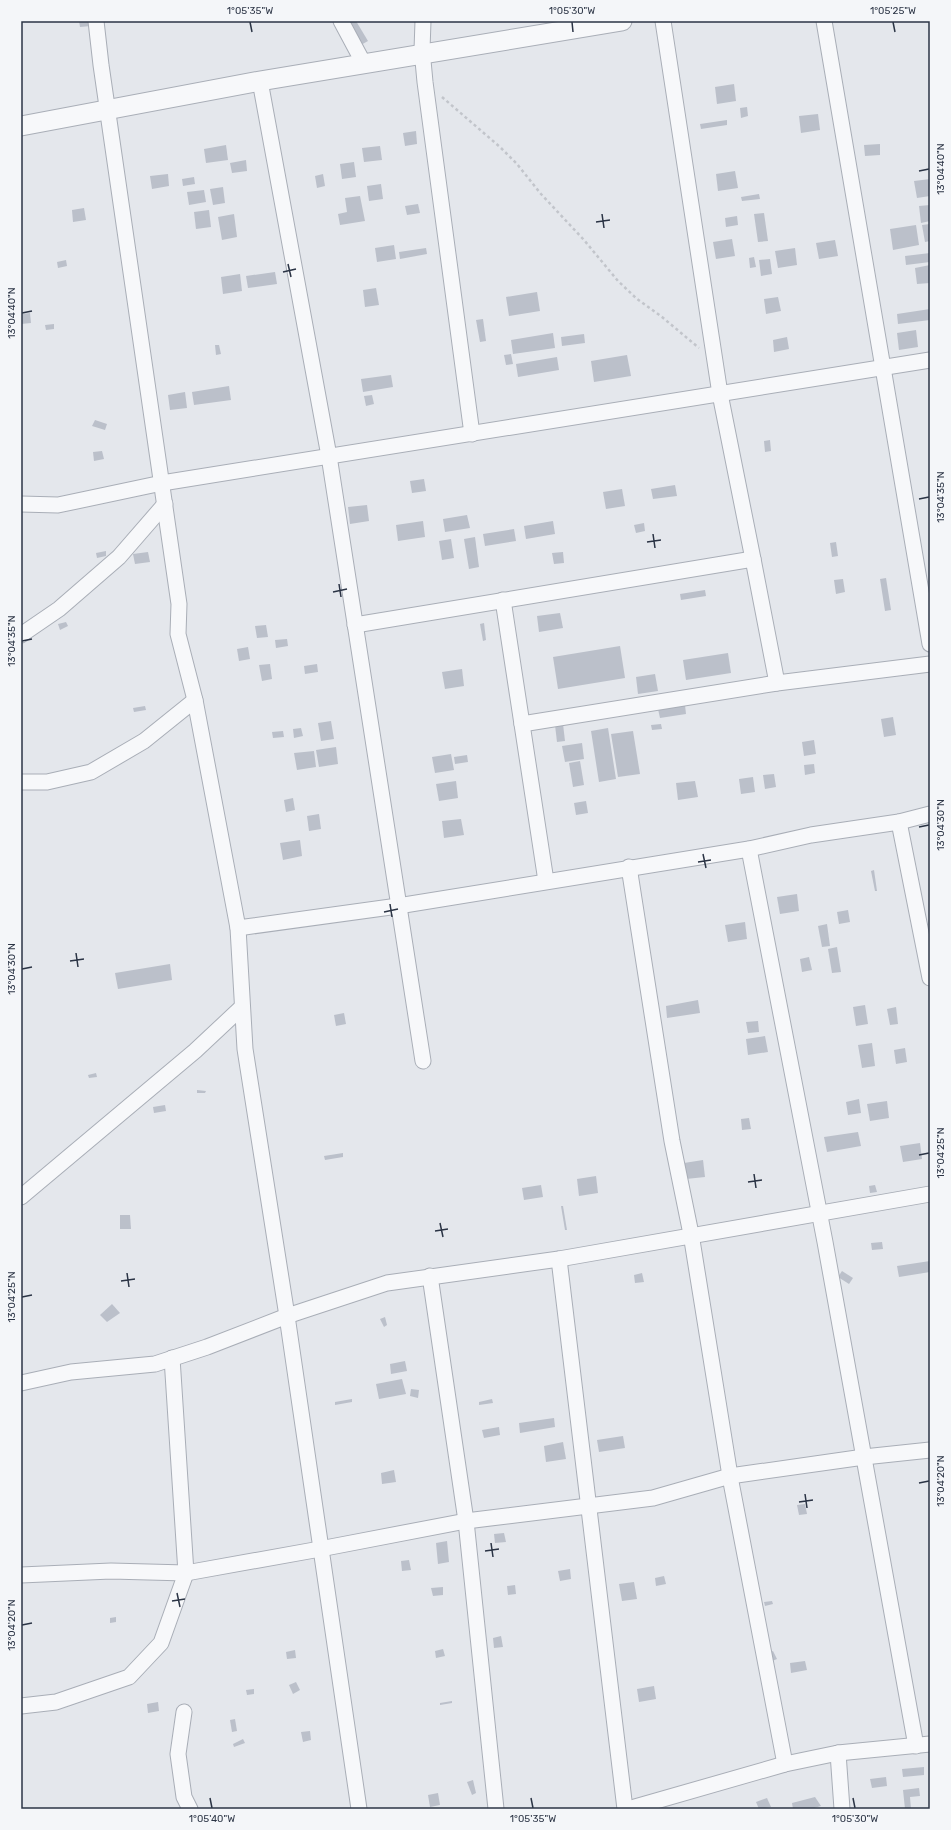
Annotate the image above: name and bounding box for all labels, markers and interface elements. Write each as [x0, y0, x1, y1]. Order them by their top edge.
text: 1°05'35"W [227, 5, 273, 17]
text: 1°05'30"W [549, 5, 595, 17]
text: 1°05'25"W [870, 5, 916, 17]
text: 13°04'40"N [935, 143, 947, 195]
text: 13°04'40"N [6, 287, 18, 339]
text: 13°04'35"N [935, 471, 947, 523]
text: 13°04'35"N [6, 615, 18, 667]
text: 13°04'30"N [935, 799, 947, 851]
text: 13°04'30"N [6, 943, 18, 995]
text: 13°04'25"N [935, 1127, 947, 1179]
text: 13°04'25"N [6, 1271, 18, 1323]
text: 13°04'20"N [935, 1455, 947, 1507]
text: 13°04'20"N [6, 1599, 18, 1651]
text: 1°05'40"W [189, 1813, 235, 1825]
text: 1°05'35"W [510, 1813, 556, 1825]
text: 1°05'30"W [832, 1813, 878, 1825]

